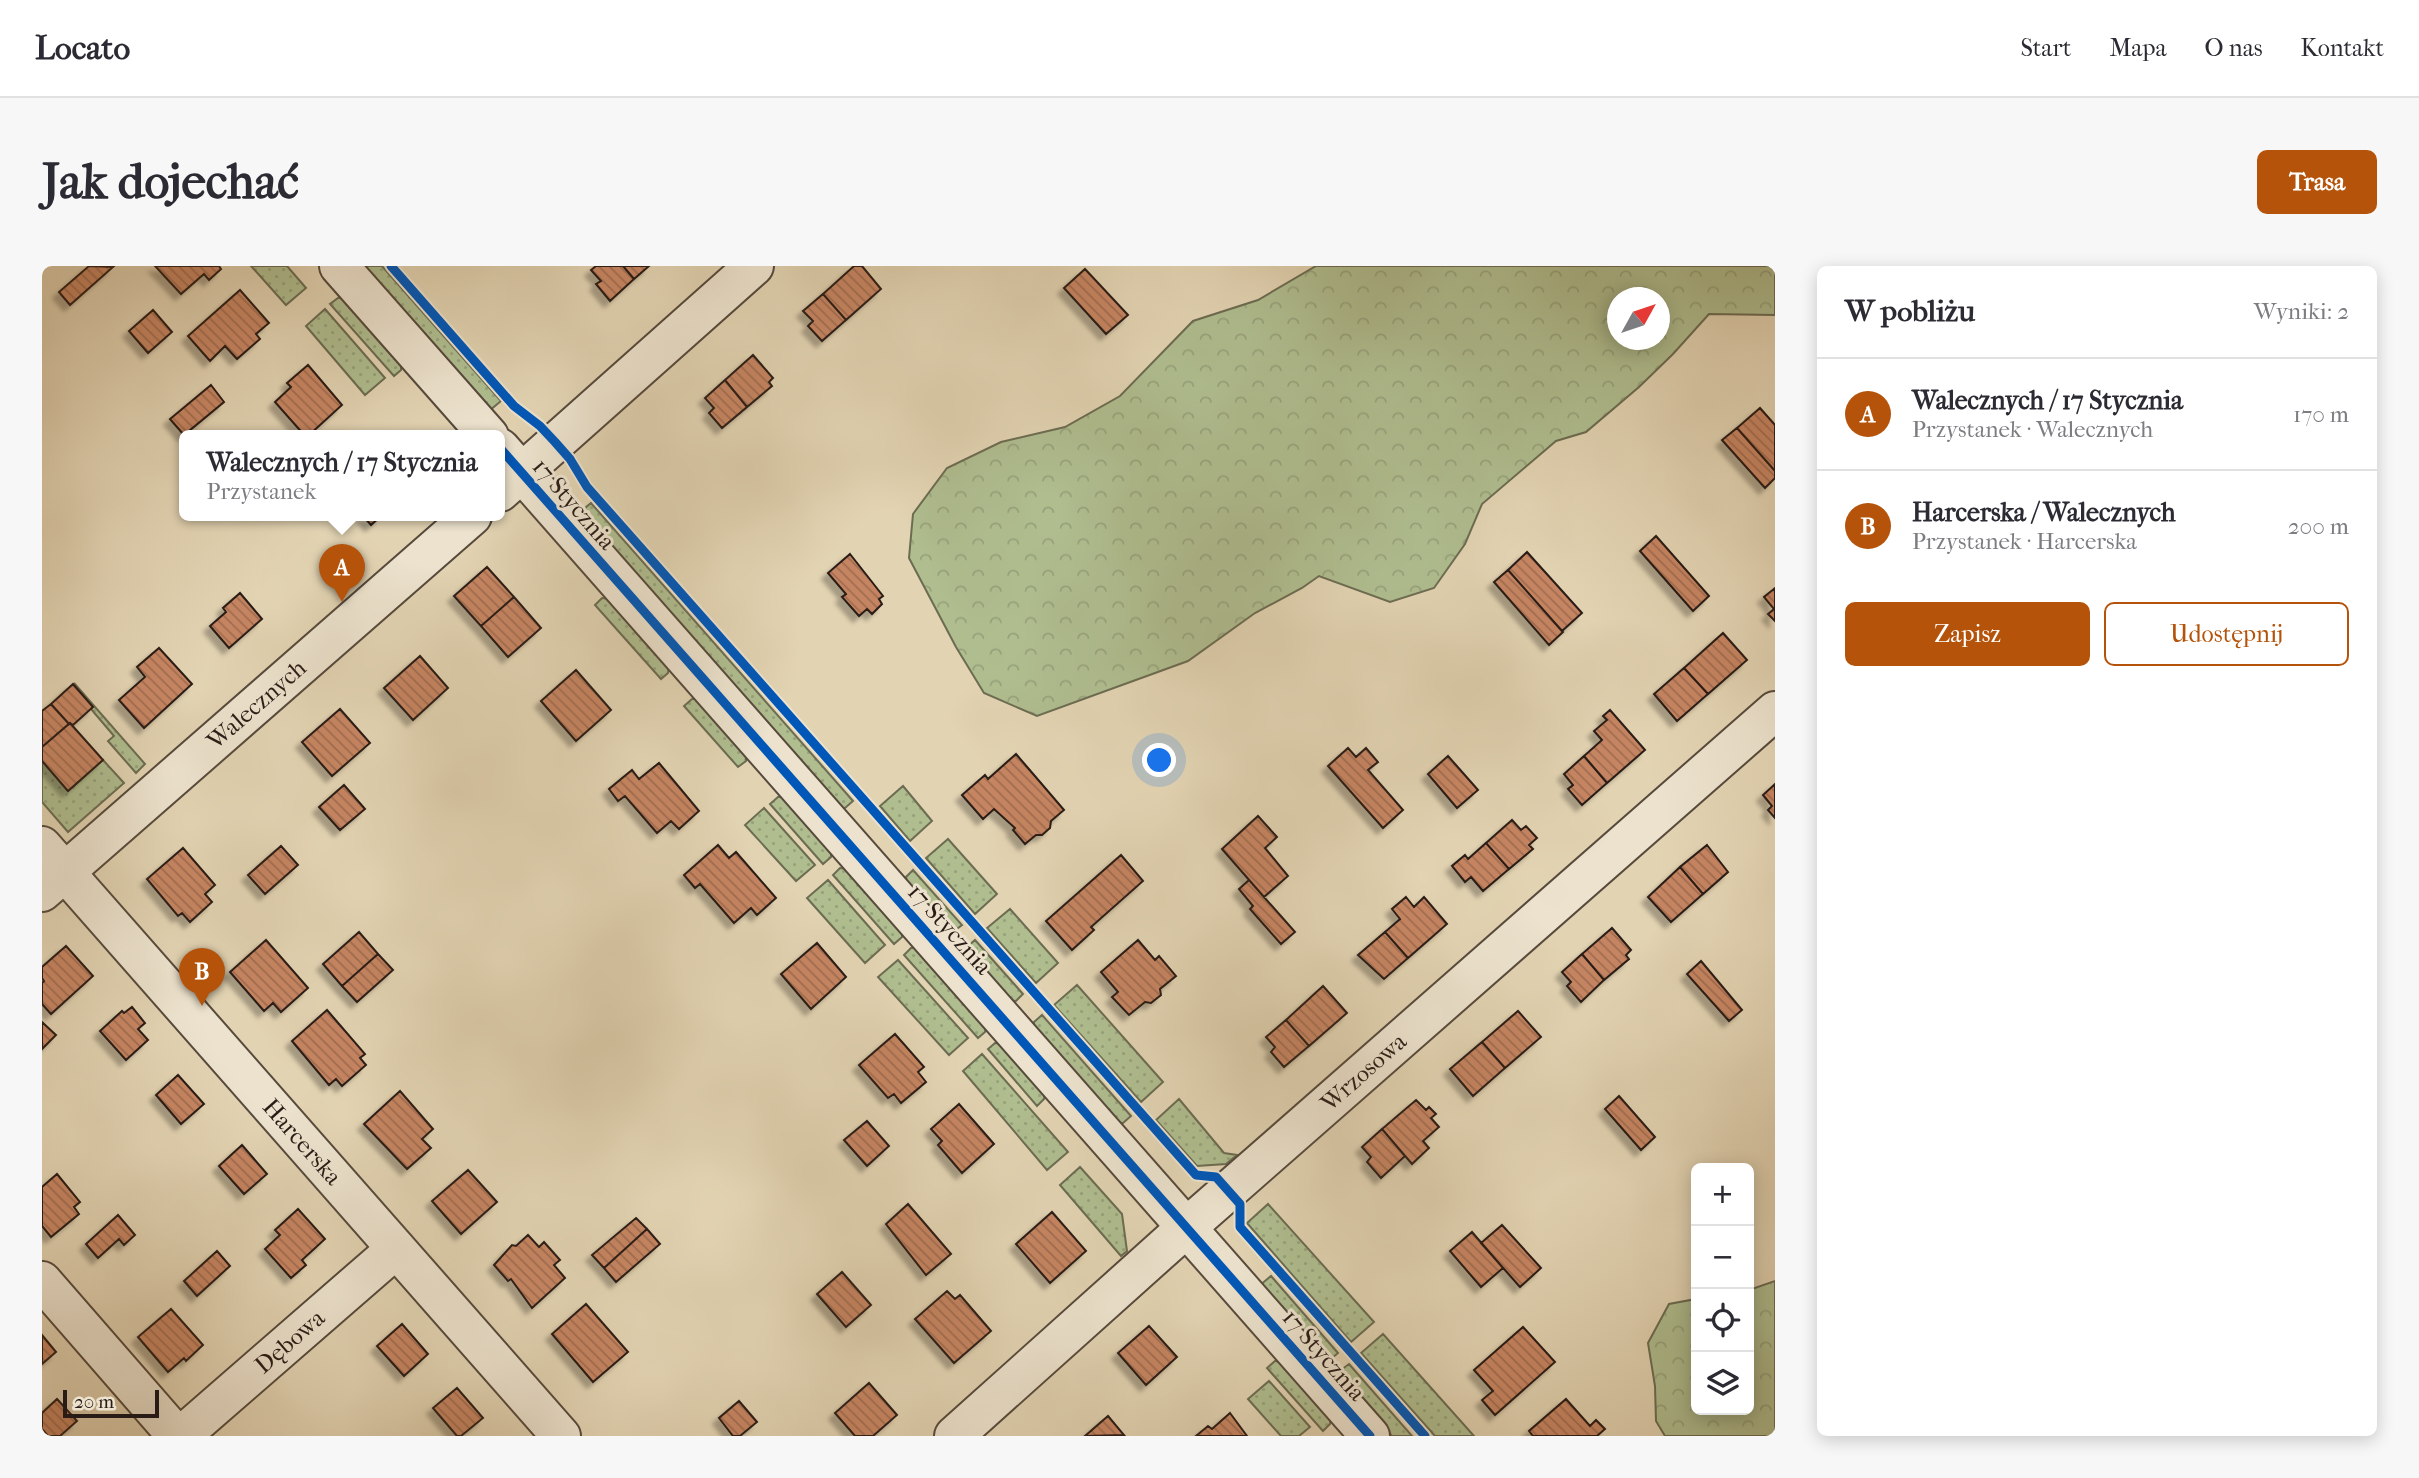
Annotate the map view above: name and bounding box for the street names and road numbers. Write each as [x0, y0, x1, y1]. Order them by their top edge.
street label: 17 Stycznia [527, 453, 622, 556]
street label: Walecznych [201, 653, 312, 756]
street label: 17 Stycznia [902, 878, 998, 981]
street label: Wrzosowa [1314, 1026, 1413, 1118]
street label: Harcerska [257, 1093, 348, 1191]
street label: Dębowa [249, 1303, 331, 1379]
street label: 17 Stycznia [1277, 1304, 1372, 1407]

